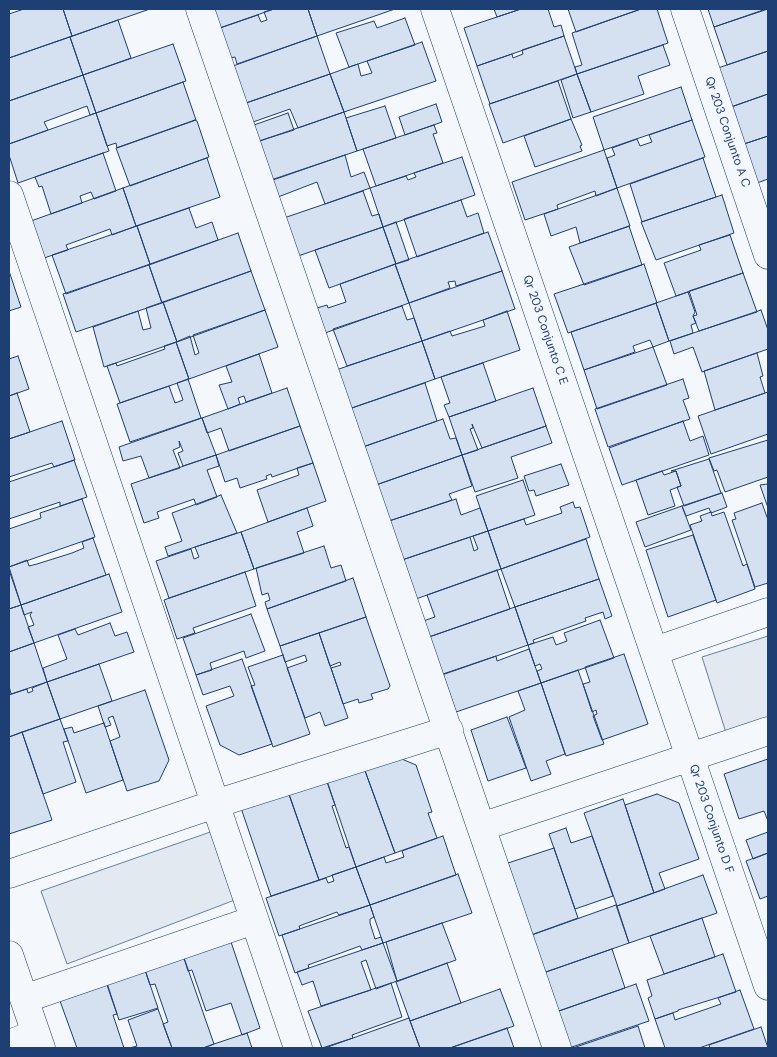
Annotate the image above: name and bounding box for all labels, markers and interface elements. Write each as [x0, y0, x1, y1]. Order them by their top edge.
street label: Qr 203 Conjunto A C [701, 75, 753, 189]
street label: Qr 203 Conjunto C E [519, 273, 571, 387]
street label: Qr 203 Conjunto D F [686, 763, 736, 875]

